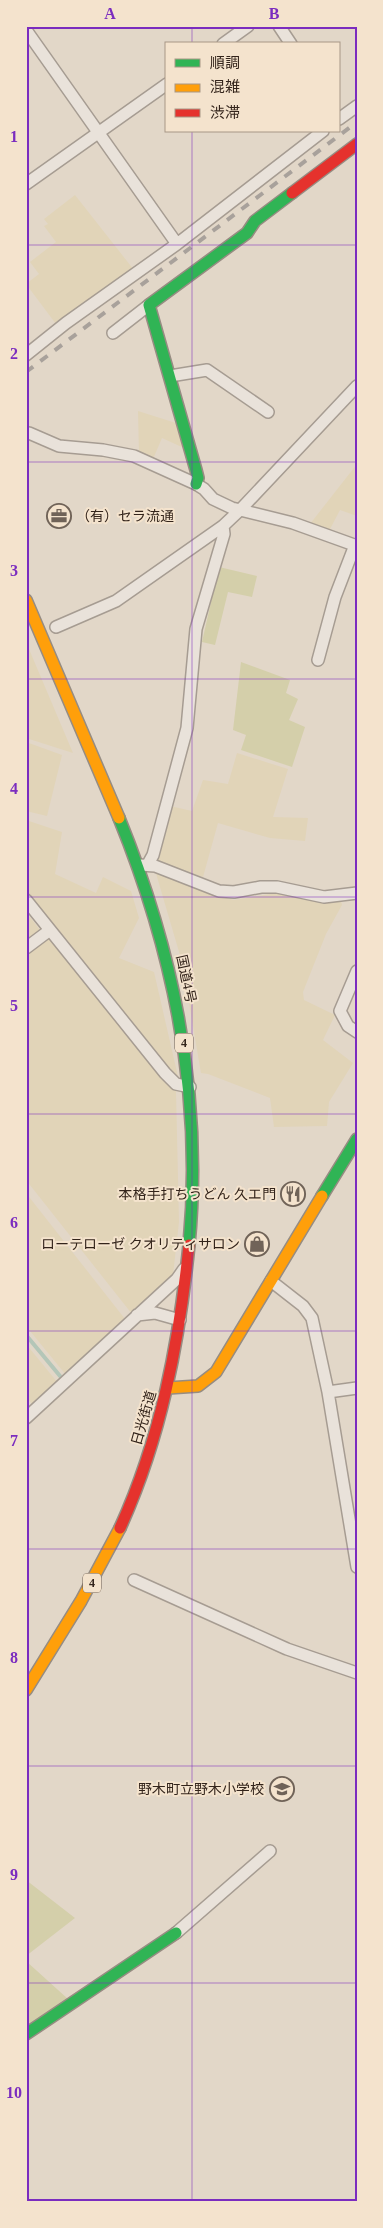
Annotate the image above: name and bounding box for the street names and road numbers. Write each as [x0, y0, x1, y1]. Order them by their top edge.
street label: 国道4号 [174, 953, 198, 1005]
road number: 4 [175, 1034, 193, 1052]
street label: 日光街道 [129, 1389, 159, 1447]
road number: 4 [83, 1574, 101, 1592]

